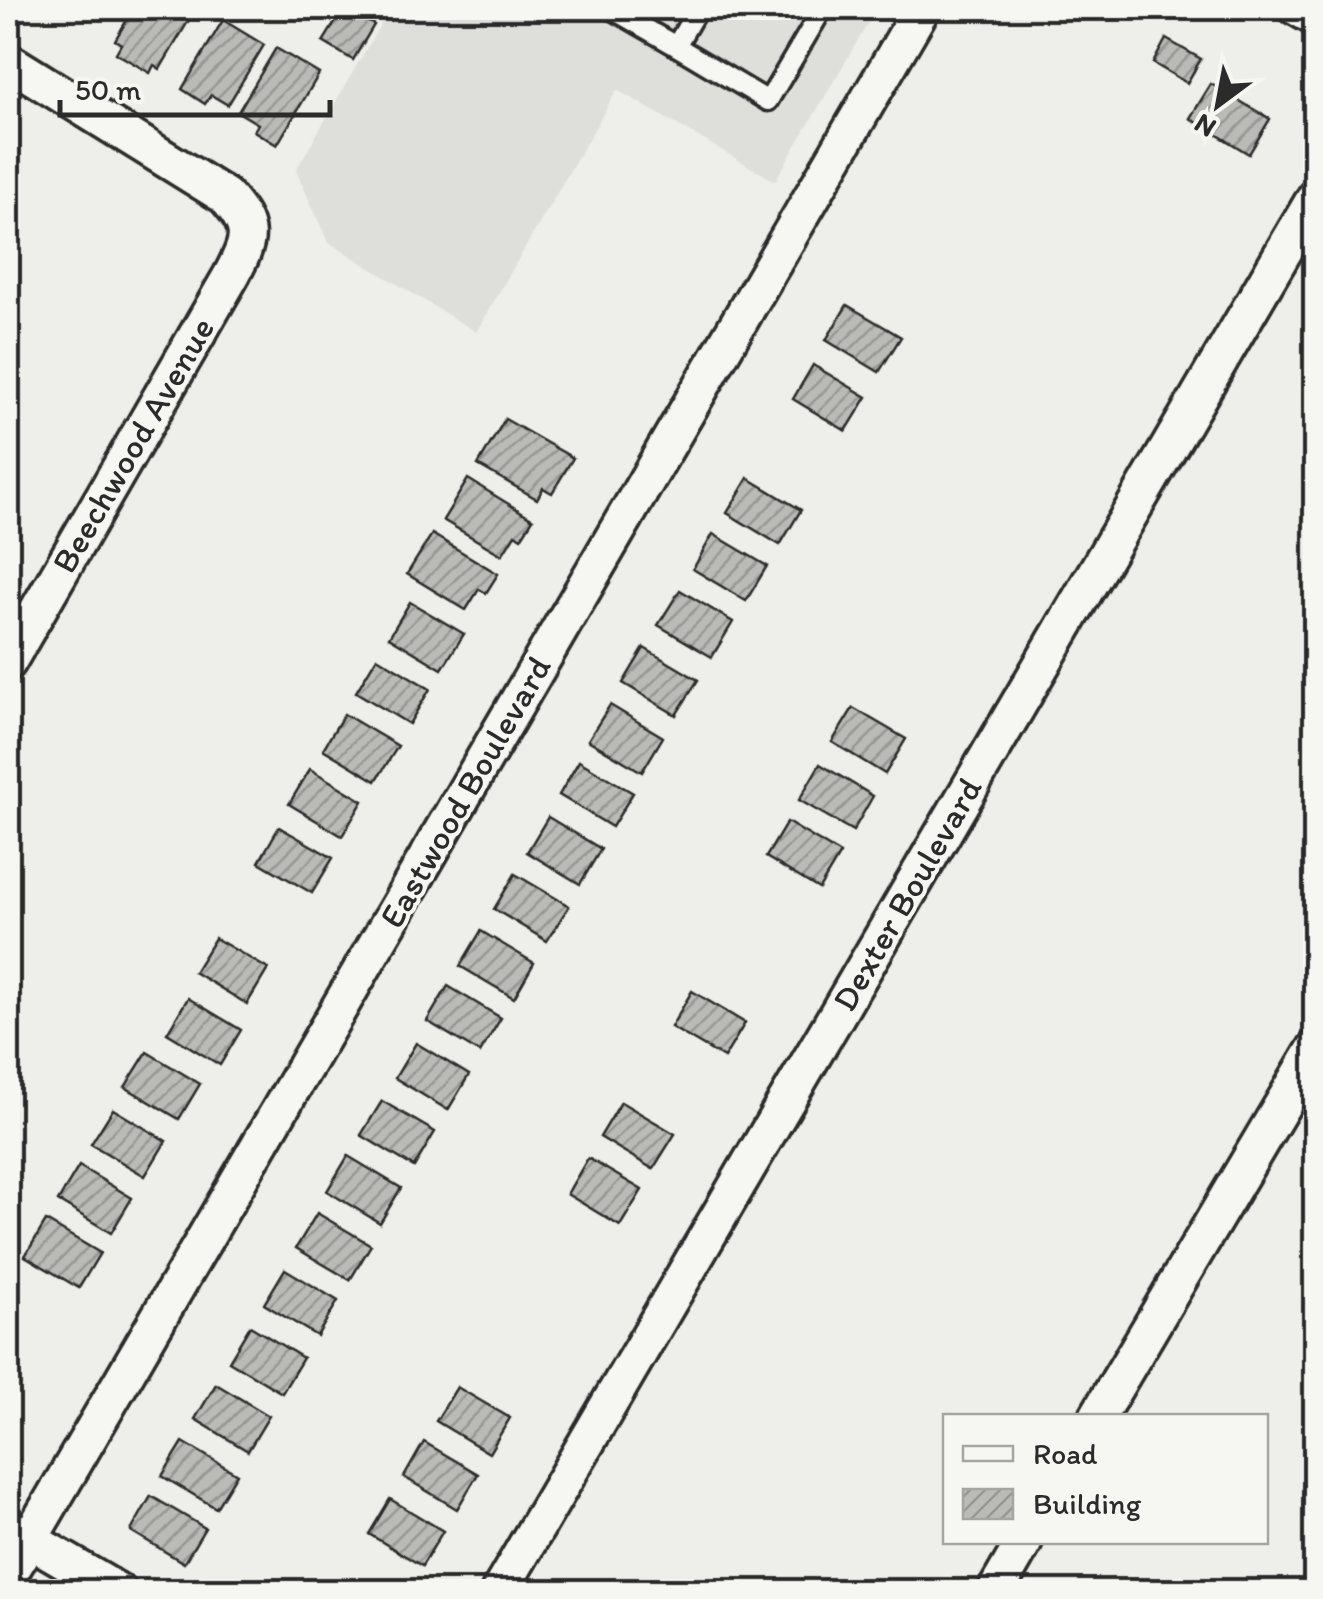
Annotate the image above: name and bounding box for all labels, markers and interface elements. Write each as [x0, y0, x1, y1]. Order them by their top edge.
scale bar [60, 55, 330, 117]
north arrow [1168, 55, 1268, 155]
text: 50 m [75, 71, 141, 108]
text: N [1188, 107, 1222, 146]
street label: Beechwood Avenue [43, 310, 223, 580]
street label: Eastwood Boulevard [370, 649, 560, 935]
street label: Dexter Boulevard [823, 770, 991, 1018]
legend [943, 1414, 1268, 1544]
text: Road [1033, 1435, 1098, 1472]
text: Building [1033, 1485, 1142, 1522]

